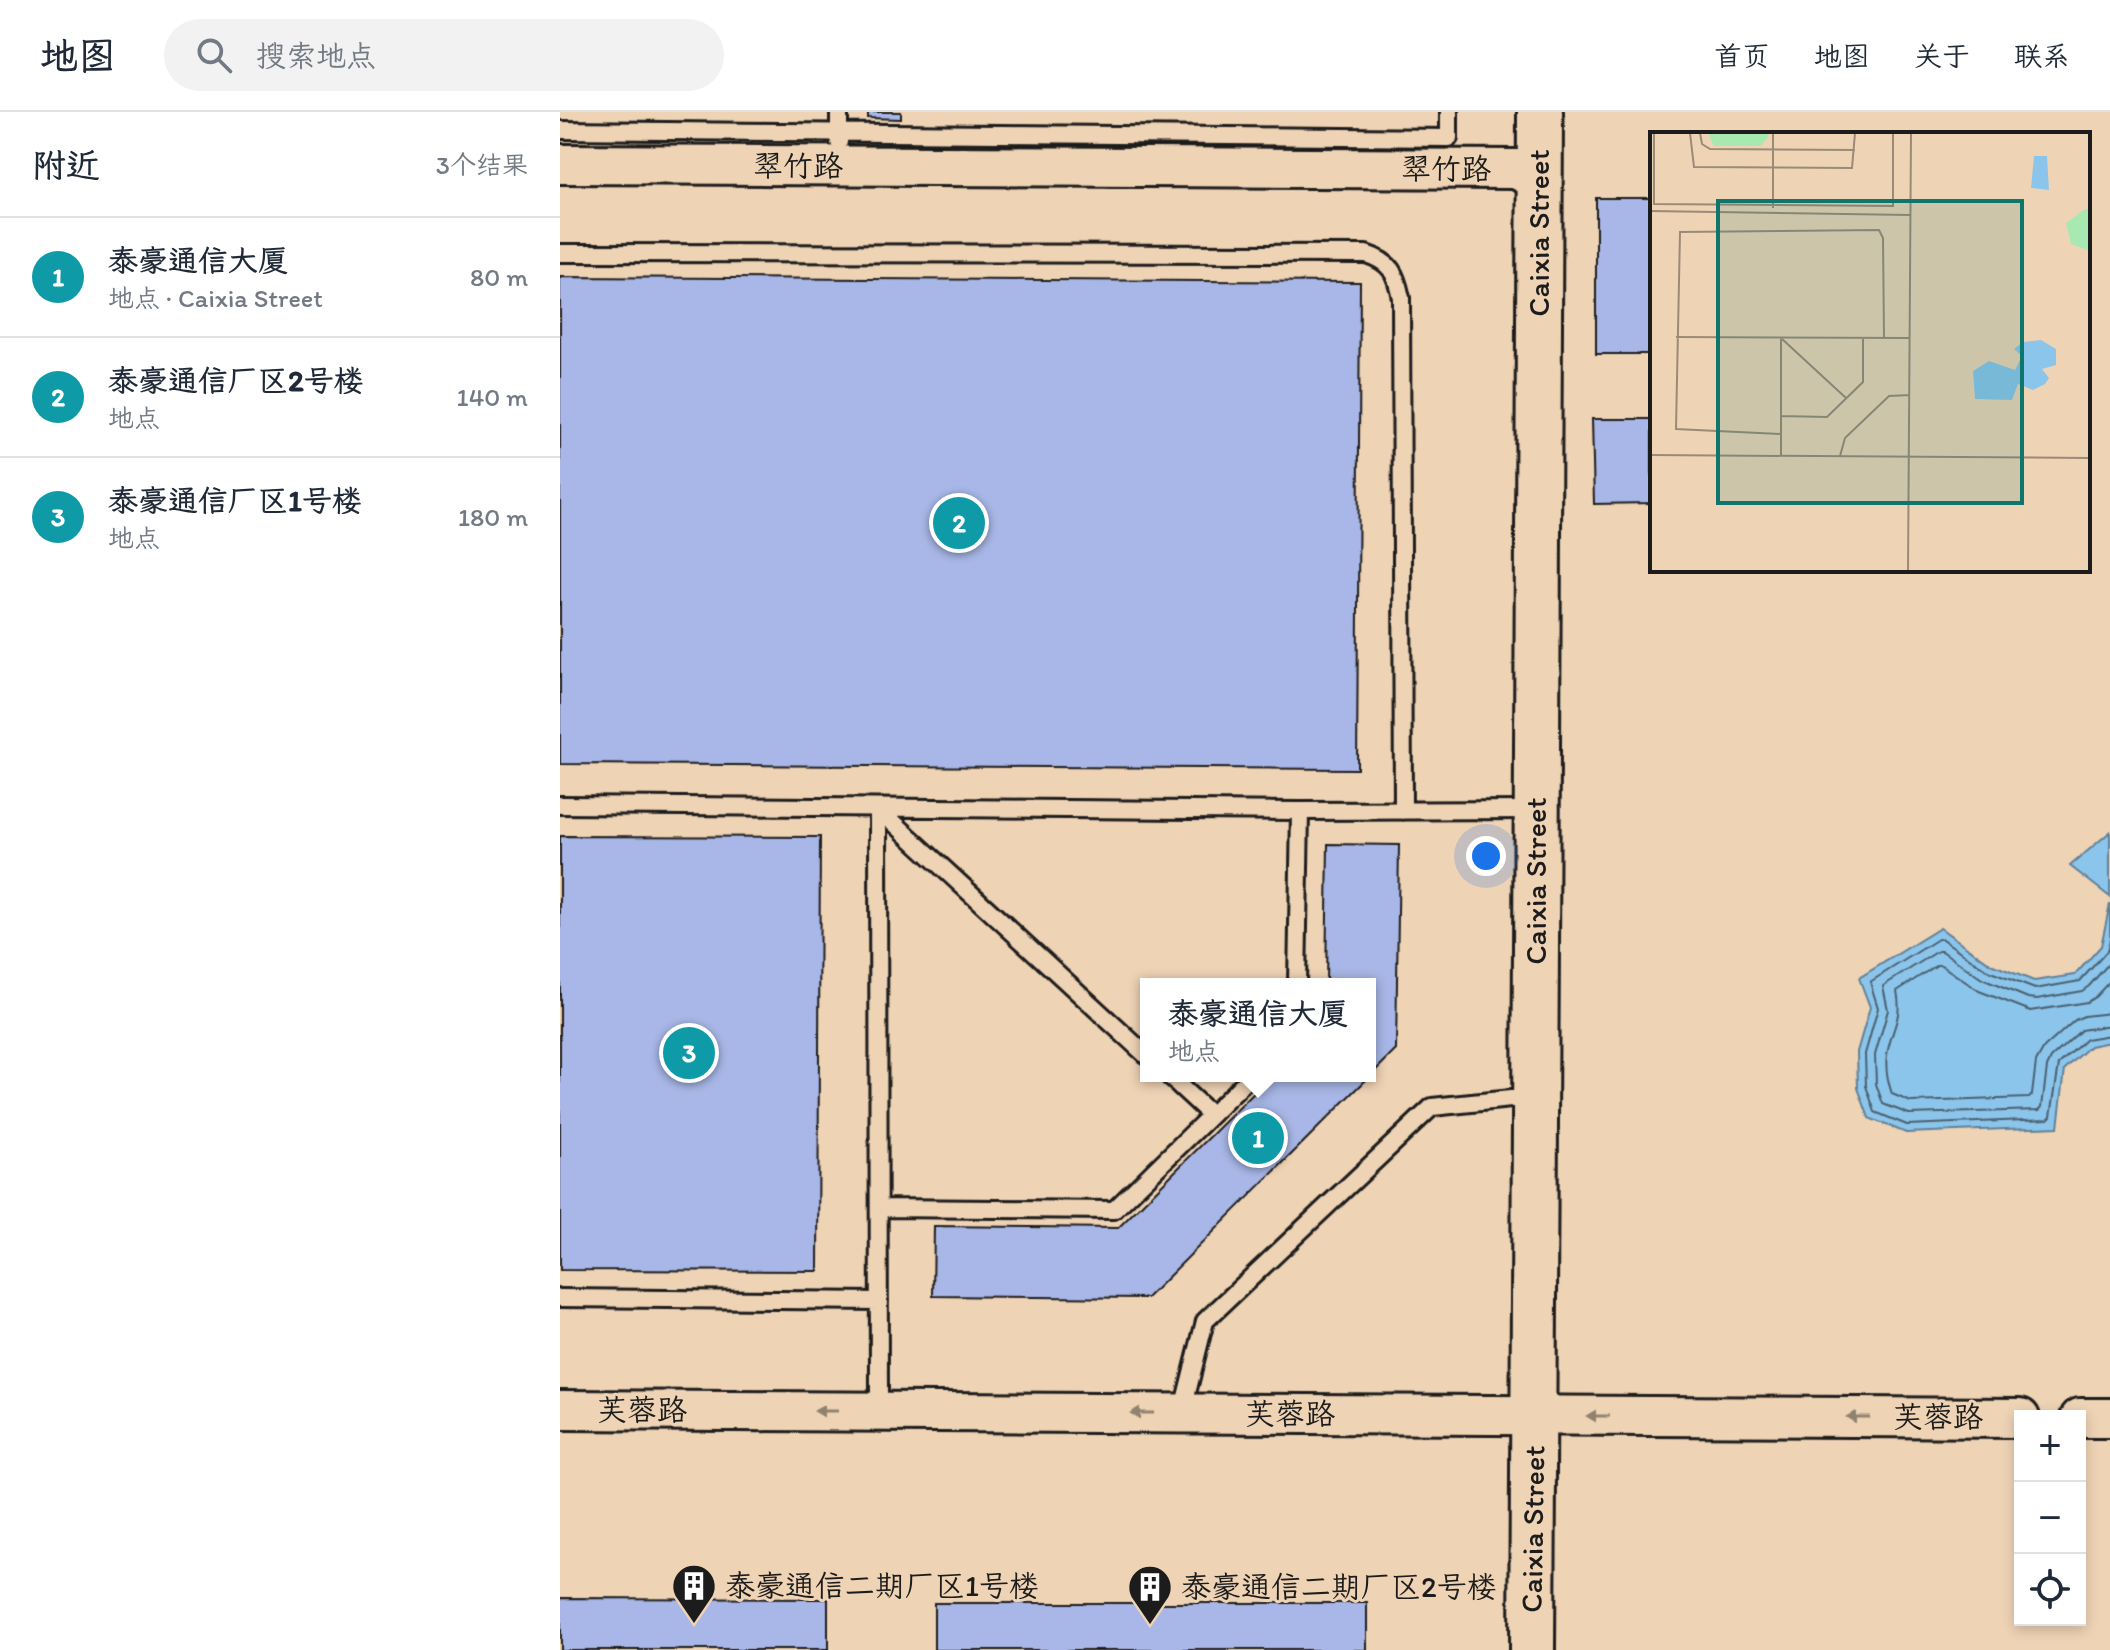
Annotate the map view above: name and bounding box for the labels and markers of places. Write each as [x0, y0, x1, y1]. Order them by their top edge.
pin: 2 [933, 493, 985, 553]
pin: 3 [663, 1023, 715, 1083]
pin: 1 [1232, 1108, 1284, 1168]
building icon: 泰豪通信二期厂区1号楼 [670, 1562, 718, 1625]
building icon: 泰豪通信二期厂区2号楼 [1126, 1563, 1174, 1626]
place label: 泰豪通信二期厂区1号楼 [725, 1567, 1039, 1604]
place label: 泰豪通信二期厂区2号楼 [1181, 1568, 1497, 1605]

